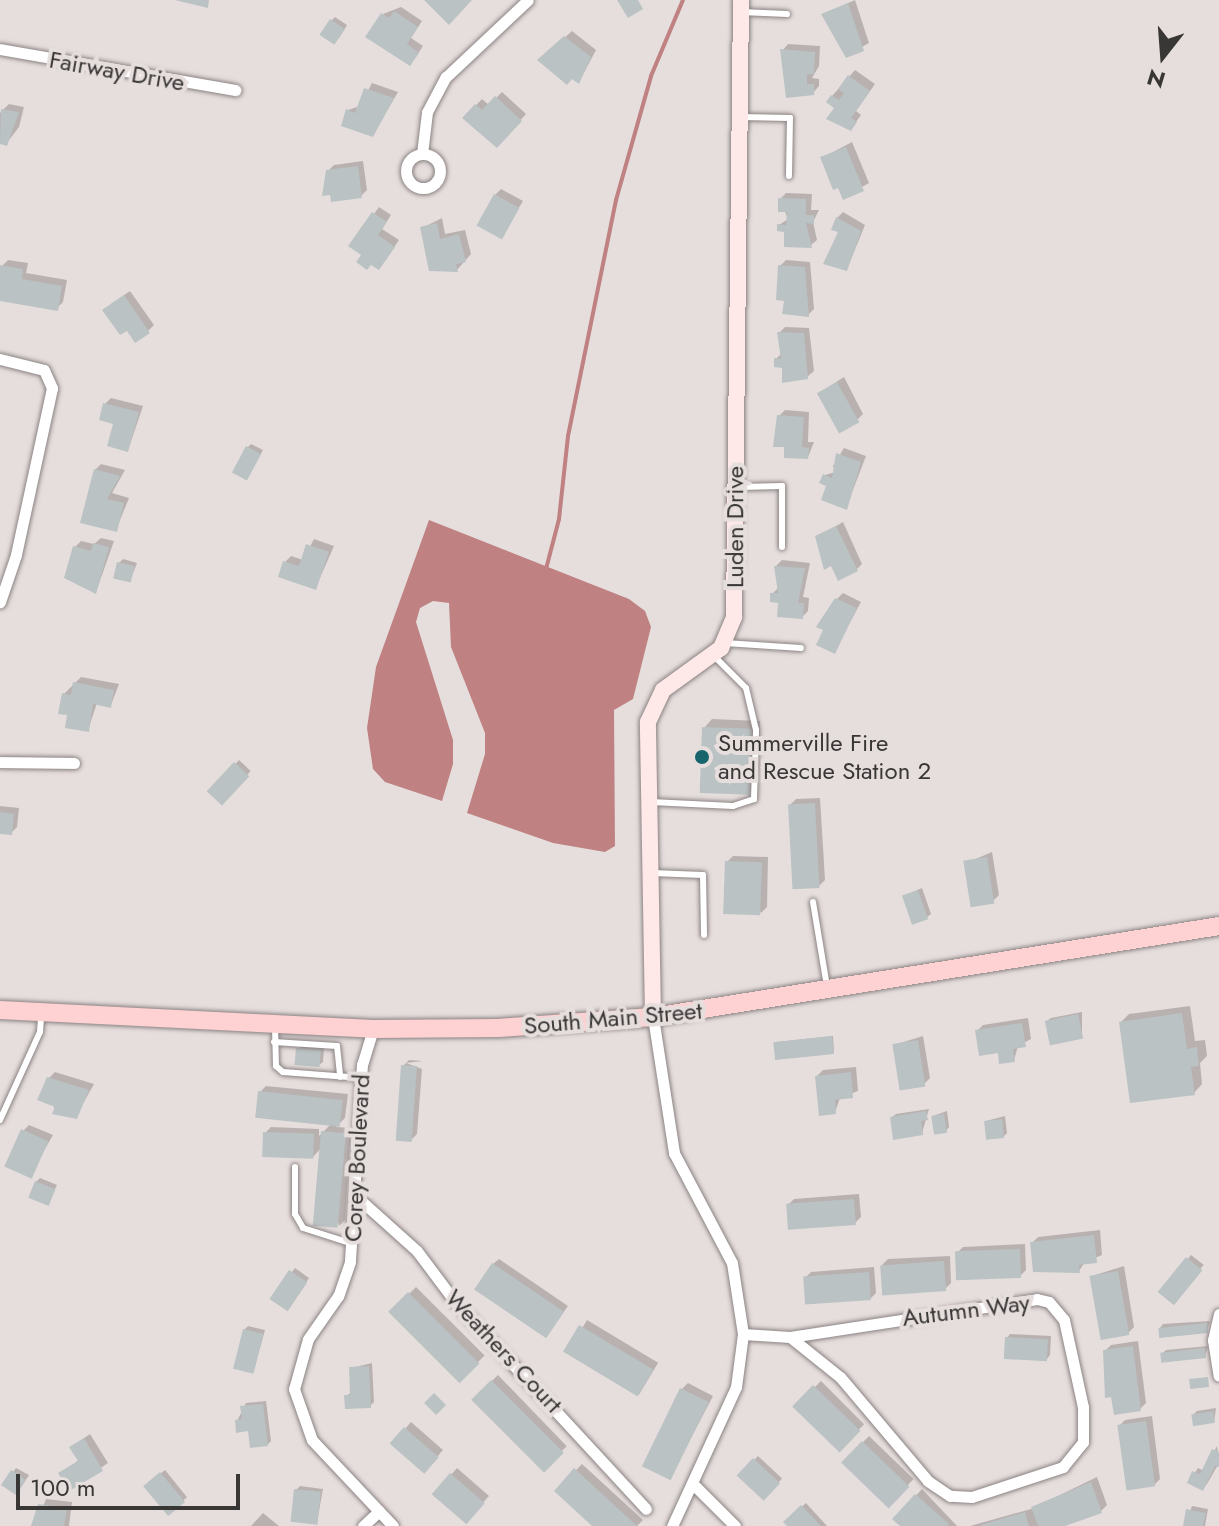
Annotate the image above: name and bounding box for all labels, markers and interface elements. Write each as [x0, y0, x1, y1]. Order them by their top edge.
north arrow [1123, 16, 1203, 96]
street label: Fairway Drive [47, 45, 187, 97]
text: N [1143, 61, 1169, 97]
street label: Luden Drive [721, 466, 749, 588]
place label: Summerville Fire and Rescue Station 2 [718, 729, 931, 785]
marker: Summerville Fire and Rescue Station 2 [693, 748, 711, 766]
street label: South Main Street [523, 996, 703, 1040]
street label: Corey Boulevard [338, 1073, 376, 1243]
street label: Weathers Court [440, 1284, 568, 1418]
street label: Autumn Way [901, 1288, 1031, 1332]
scale bar [20, 1458, 244, 1508]
text: 100 m [30, 1470, 96, 1505]

